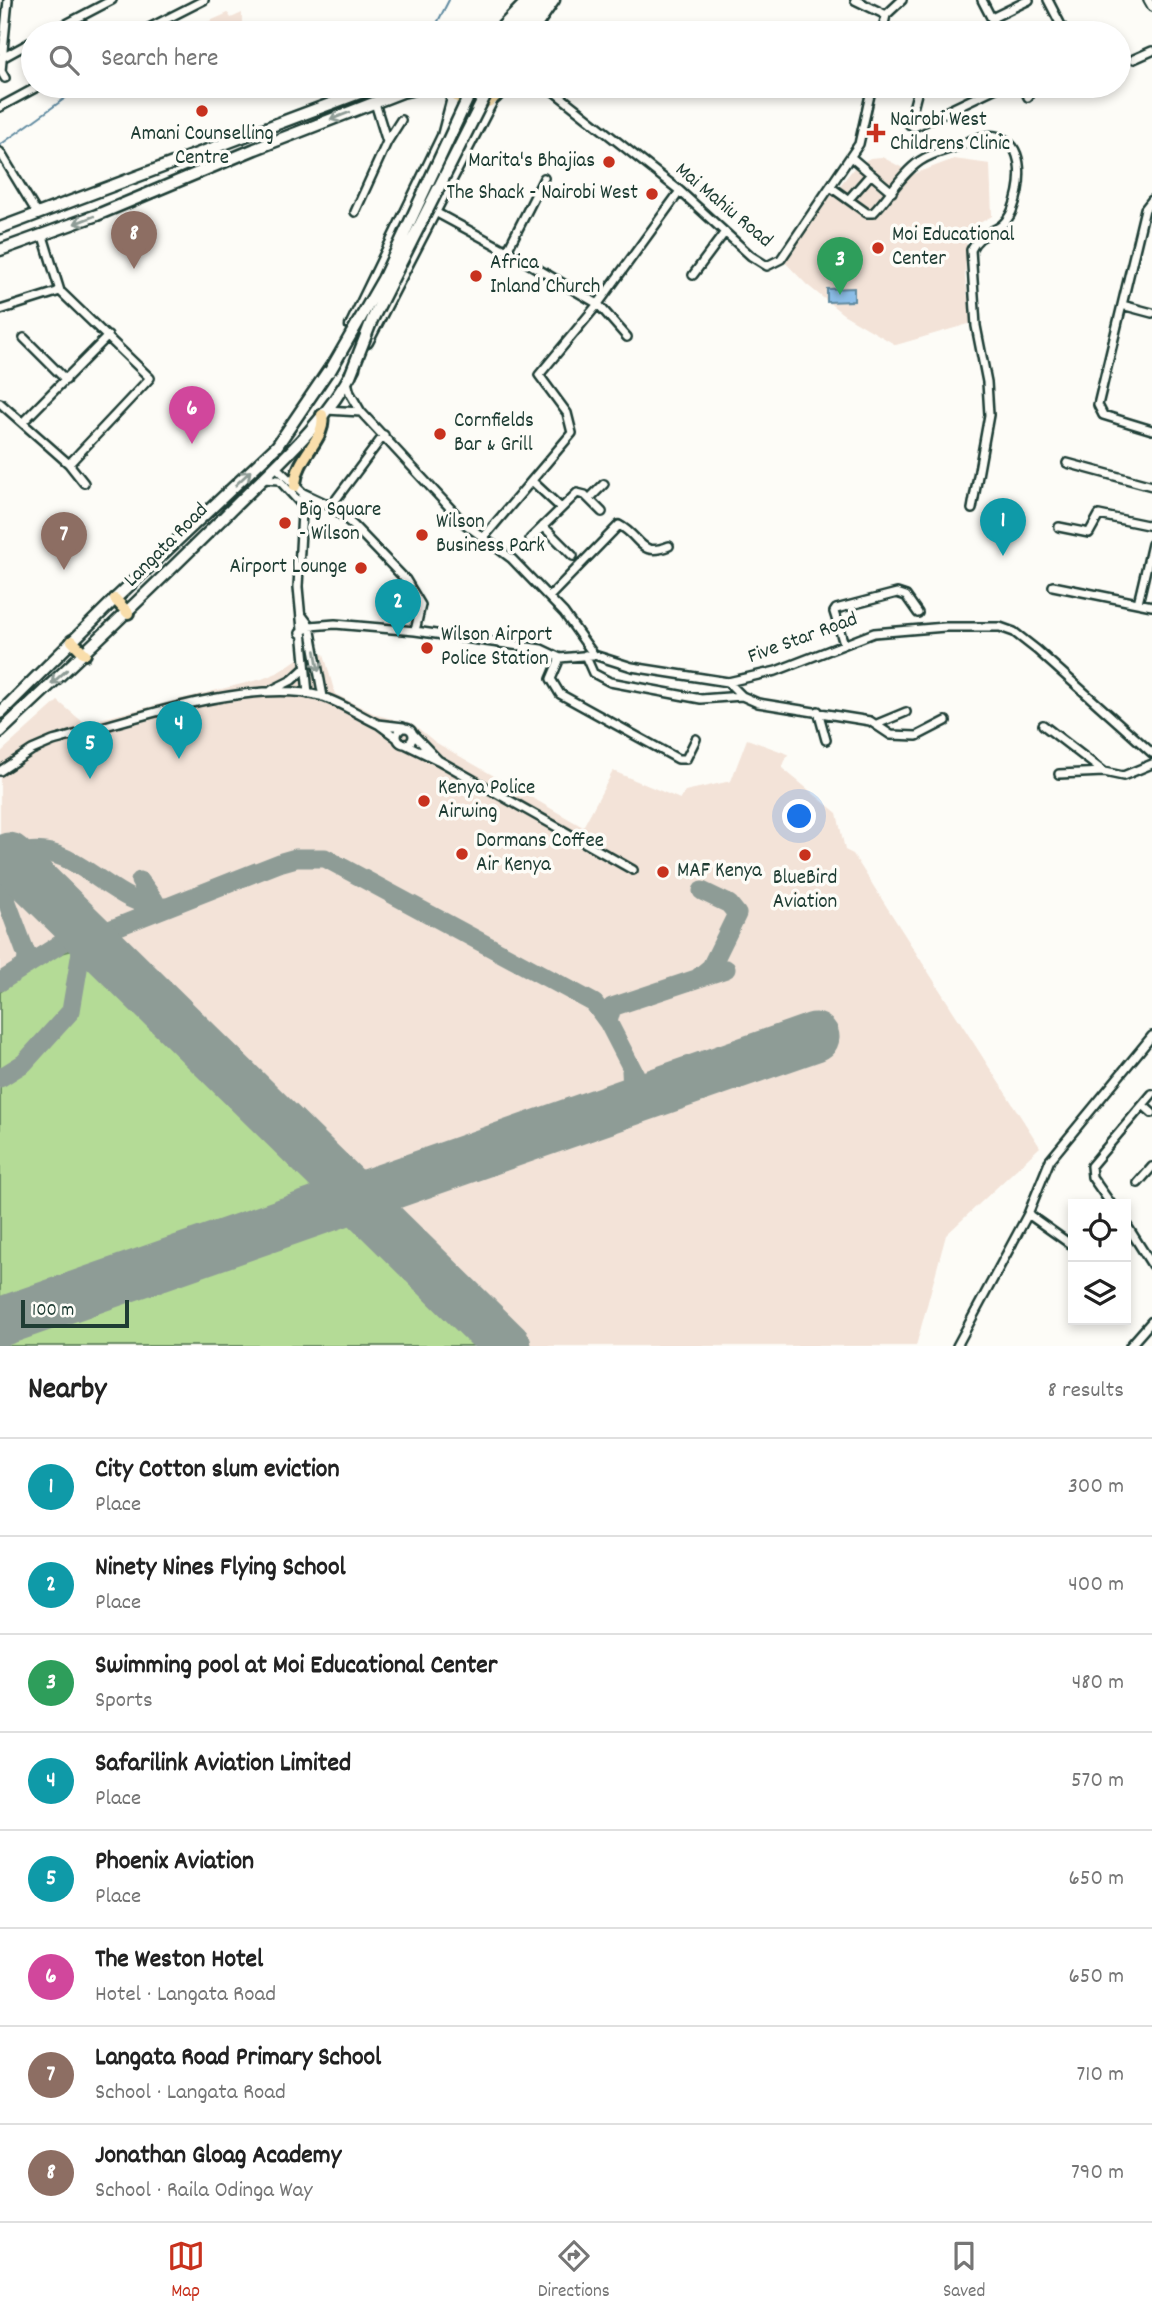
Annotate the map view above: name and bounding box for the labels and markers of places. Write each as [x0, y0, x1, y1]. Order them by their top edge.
marker: Amani Counselling Centre [194, 103, 210, 119]
place label: Nairobi West Childrens Clinic [890, 106, 1010, 160]
place label: Amani Counselling Centre [130, 120, 274, 174]
marker: Nairobi West Childrens Clinic [868, 125, 884, 141]
place label: Marita's Bhajias [468, 147, 595, 177]
marker: Marita's Bhajias [601, 154, 617, 170]
place label: The Shack - Nairobi West [447, 179, 638, 209]
marker: The Shack - Nairobi West [644, 186, 660, 202]
pin: 8 [111, 211, 157, 269]
place label: Moi Educational Center [892, 221, 1015, 275]
pin: 3 [817, 237, 863, 295]
marker: Moi Educational Center [870, 240, 886, 256]
place label: Africa Inland Church [490, 249, 600, 303]
marker: Africa Inland Church [468, 268, 484, 284]
pin: 6 [169, 386, 215, 444]
place label: Cornfields Bar & Grill [454, 407, 534, 461]
marker: Cornfields Bar & Grill [432, 426, 448, 442]
place label: Big Square - Wilson [299, 496, 381, 550]
pin: 1 [980, 498, 1026, 556]
place label: Wilson Business Park [436, 508, 545, 562]
pin: 7 [41, 512, 87, 570]
marker: Big Square - Wilson [277, 515, 293, 531]
marker: Wilson Business Park [414, 527, 430, 543]
place label: Airport Lounge [229, 553, 347, 583]
marker: Airport Lounge [353, 560, 369, 576]
pin: 2 [375, 579, 421, 637]
place label: Wilson Airport Police Station [441, 621, 553, 675]
marker: Wilson Airport Police Station [419, 640, 435, 656]
pin: 4 [156, 701, 202, 759]
pin: 5 [67, 721, 113, 779]
place label: Kenya Police Airwing [438, 774, 535, 828]
marker: Kenya Police Airwing [416, 793, 432, 809]
place label: Dormans Coffee Air Kenya [476, 827, 604, 881]
marker: Dormans Coffee Air Kenya [454, 846, 470, 862]
marker: BlueBird Aviation [797, 847, 813, 863]
place label: MAF Kenya [677, 857, 763, 887]
marker: MAF Kenya [655, 864, 671, 880]
place label: BlueBird Aviation [773, 864, 837, 918]

